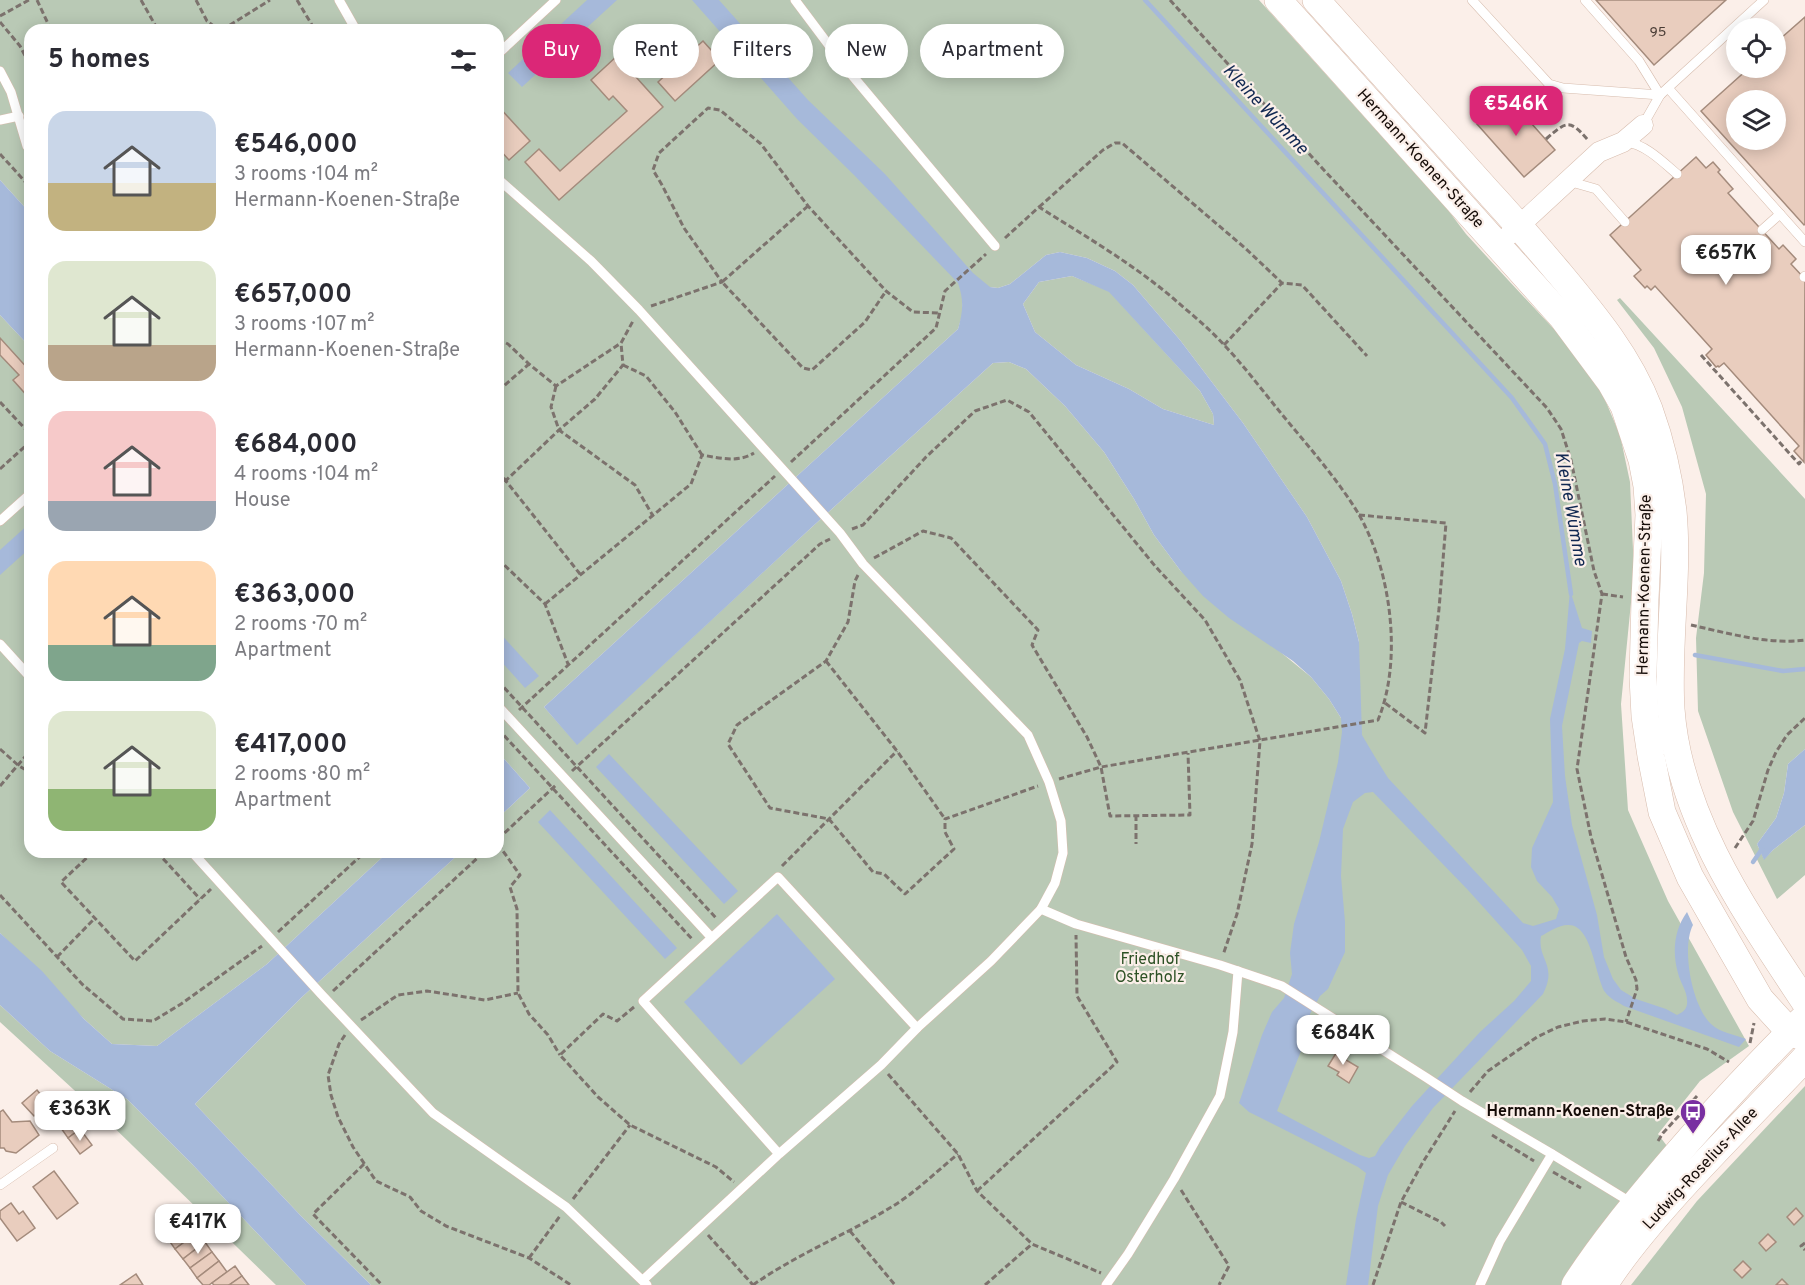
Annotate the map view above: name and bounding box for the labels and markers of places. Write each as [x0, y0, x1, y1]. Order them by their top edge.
pin: €546K [1474, 86, 1558, 137]
pin: €657K [1684, 235, 1768, 286]
pin: €684K [1301, 1015, 1385, 1066]
pin: €363K [38, 1091, 122, 1142]
bus stop icon: Hermann-Koenen-Straße [1678, 1097, 1708, 1135]
place label: Hermann-Koenen-Straße [1487, 1102, 1674, 1122]
pin: €417K [156, 1204, 240, 1255]

